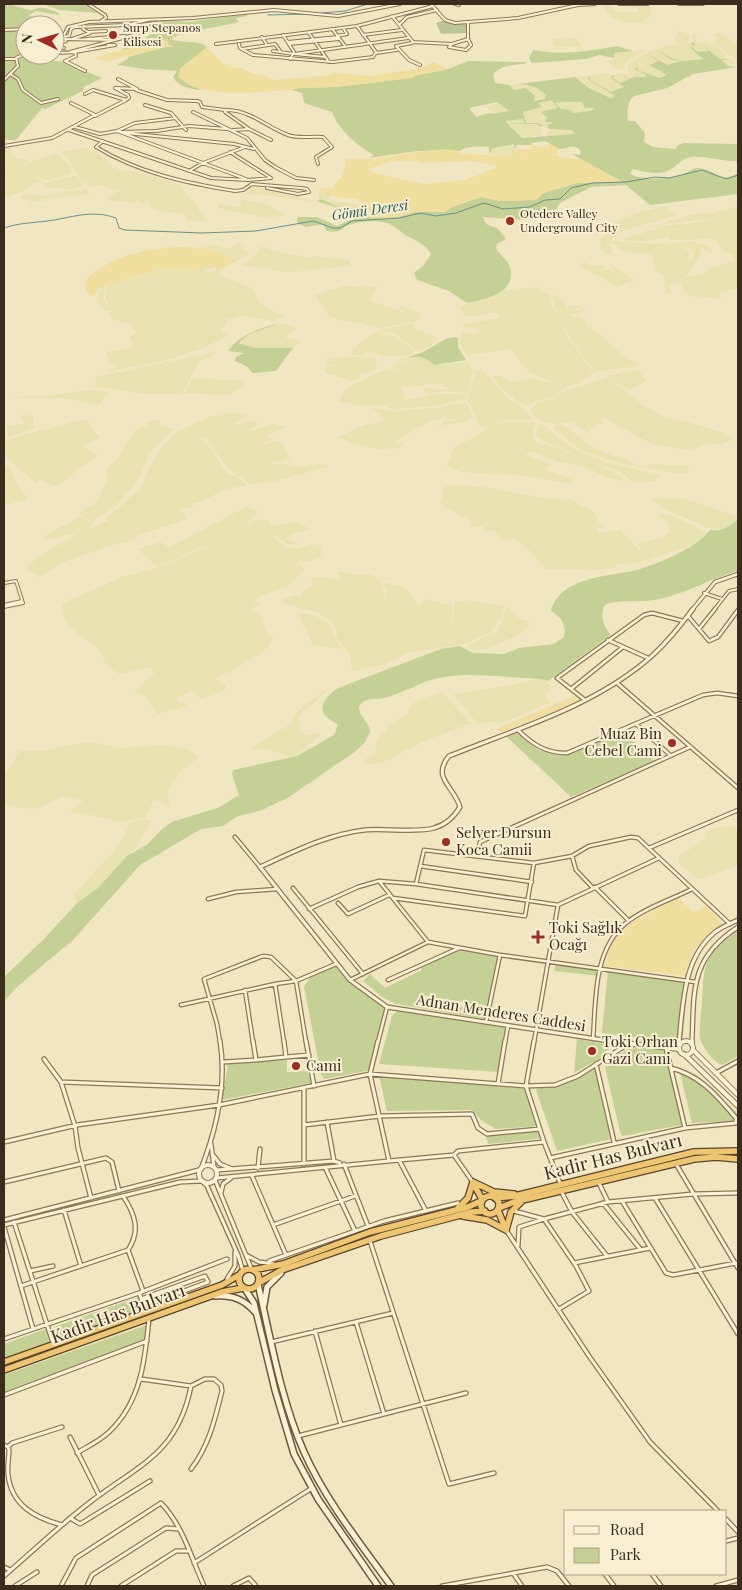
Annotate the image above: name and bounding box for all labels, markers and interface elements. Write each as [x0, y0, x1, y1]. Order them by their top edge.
north arrow [15, 15, 65, 65]
place label: Surp Stepanos Kilisesi [123, 19, 201, 49]
marker: Surp Stepanos Kilisesi [107, 29, 119, 41]
text: N [17, 33, 36, 45]
water label: Gömü Deresi [331, 195, 410, 224]
place label: Otedere Valley Underground City [520, 205, 618, 235]
marker: Otedere Valley Underground City [504, 215, 516, 227]
place label: Muaz Bin Cebel Cami [585, 723, 663, 760]
marker: Muaz Bin Cebel Cami [666, 737, 678, 749]
place label: Selver Dursun Koca Camii [456, 822, 552, 859]
marker: Selver Dursun Koca Camii [440, 836, 452, 848]
place label: Toki Sağlık Ocağı [549, 917, 623, 954]
marker: Toki Sağlık Ocağı [531, 930, 545, 944]
street label: Adnan Menderes Caddesi [414, 989, 588, 1035]
place label: Toki Orhan Gazi Cami [602, 1031, 678, 1068]
marker: Toki Orhan Gazi Cami [586, 1045, 598, 1057]
place label: Cami [306, 1055, 342, 1075]
marker: Cami [290, 1060, 302, 1072]
street label: Kadir Has Bulvarı [541, 1127, 684, 1185]
street label: Kadir Has Bulvarı [47, 1278, 188, 1349]
legend [564, 1510, 727, 1575]
text: Road [610, 1519, 644, 1539]
text: Park [610, 1544, 642, 1564]

